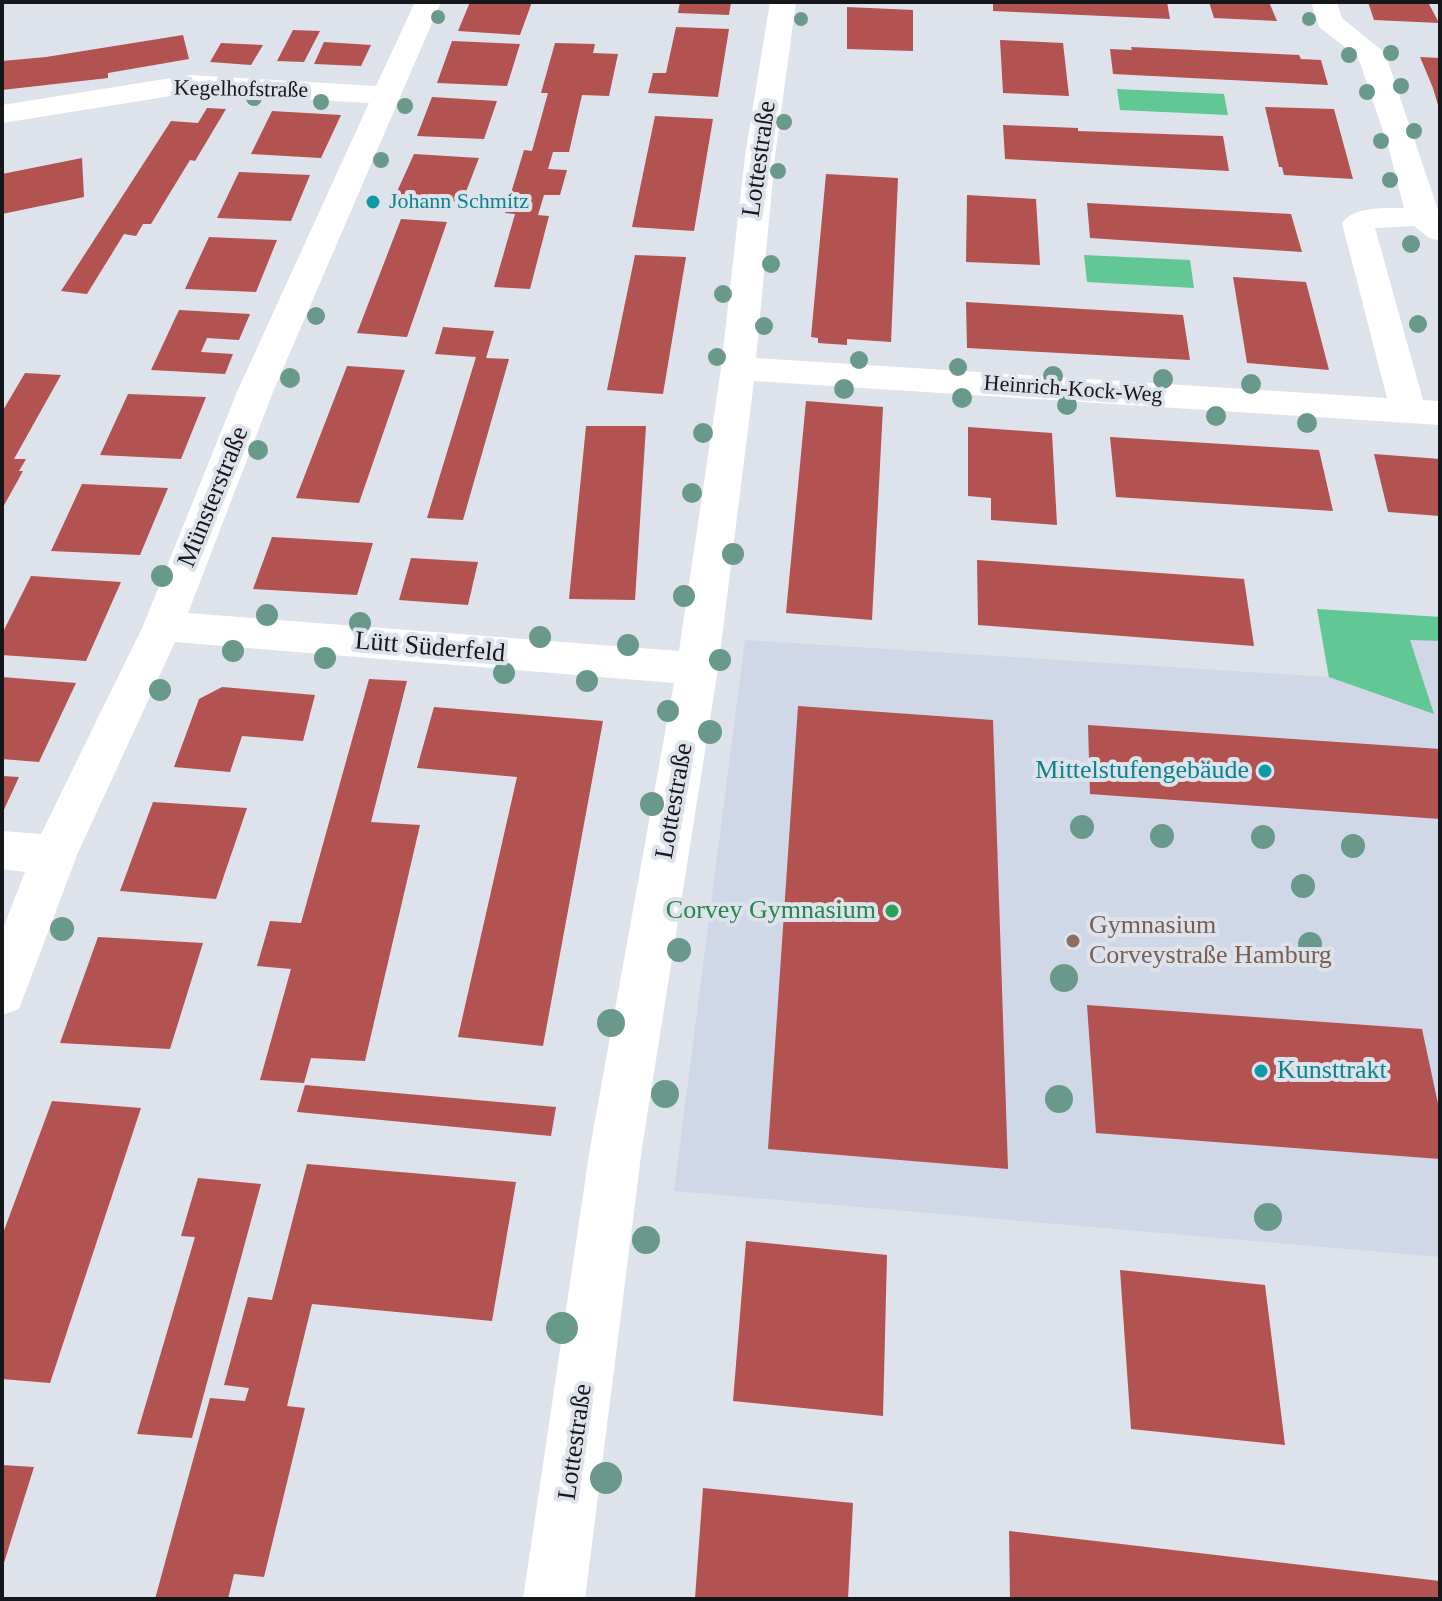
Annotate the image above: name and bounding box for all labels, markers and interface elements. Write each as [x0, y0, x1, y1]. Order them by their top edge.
street label: Kegelhofstraße [174, 76, 308, 104]
street label: Lottestraße [736, 99, 784, 219]
place label: Johann Schmitz [389, 189, 529, 215]
marker: Johann Schmitz [364, 193, 382, 211]
street label: Heinrich-Kock-Weg [983, 371, 1163, 409]
street label: Münsterstraße [172, 422, 256, 572]
street label: Lütt Süderfeld [353, 626, 507, 670]
street label: Lottestraße [649, 741, 701, 861]
place label: Mittelstufengebäude [1035, 755, 1249, 787]
marker: Mittelstufengebäude [1256, 762, 1274, 780]
place label: Corvey Gymnasium [666, 895, 876, 927]
marker: Corvey Gymnasium [883, 902, 901, 920]
place label: Gymnasium Corveystraße Hamburg [1089, 910, 1332, 972]
marker: Gymnasium Corveystraße Hamburg [1064, 932, 1082, 950]
place label: Kunsttrakt [1277, 1055, 1387, 1087]
marker: Kunsttrakt [1252, 1062, 1270, 1080]
street label: Lottestraße [552, 1382, 600, 1502]

